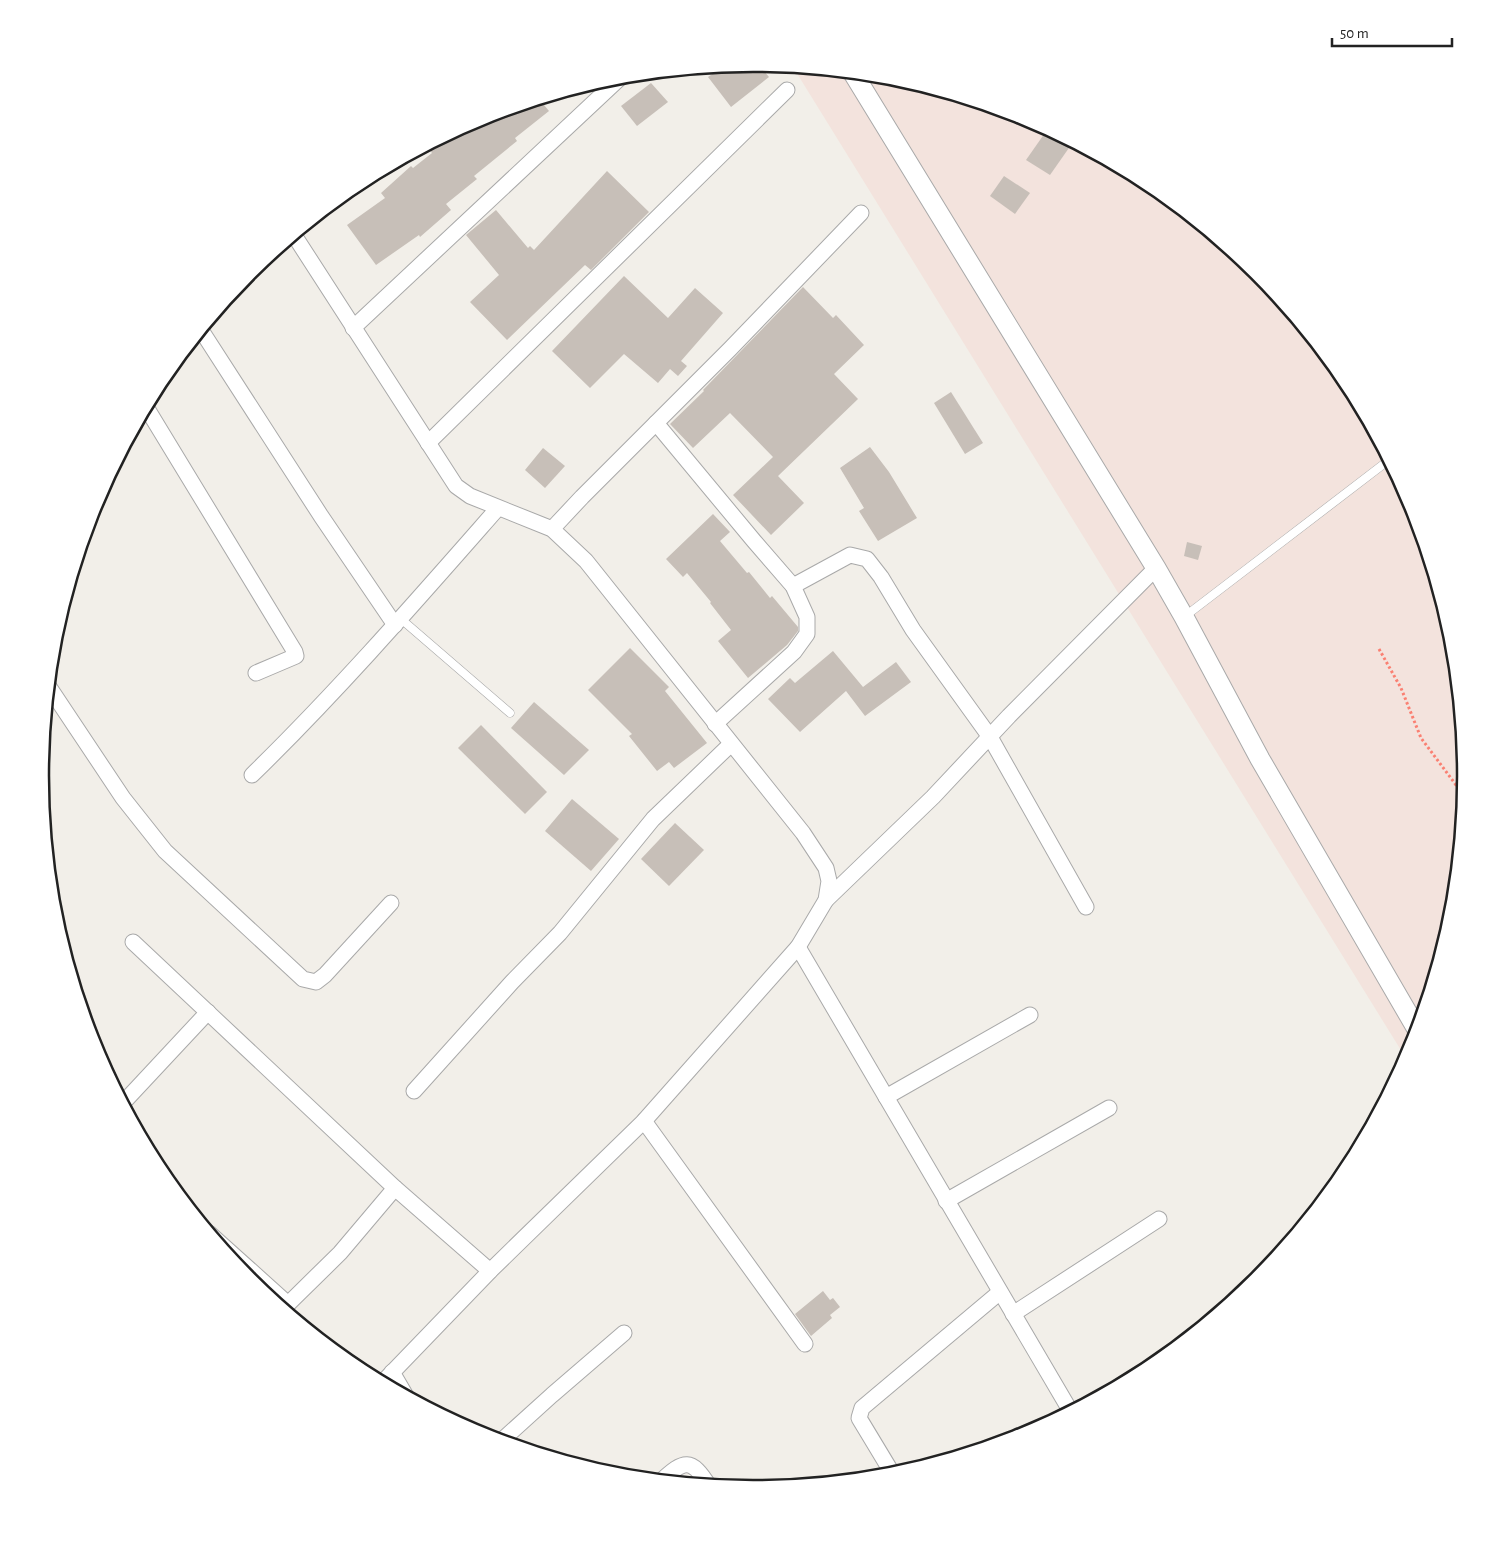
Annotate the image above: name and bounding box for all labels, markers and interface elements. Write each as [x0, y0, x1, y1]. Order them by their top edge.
scale bar [1332, 15, 1452, 47]
text: 50 m [1340, 26, 1369, 41]

